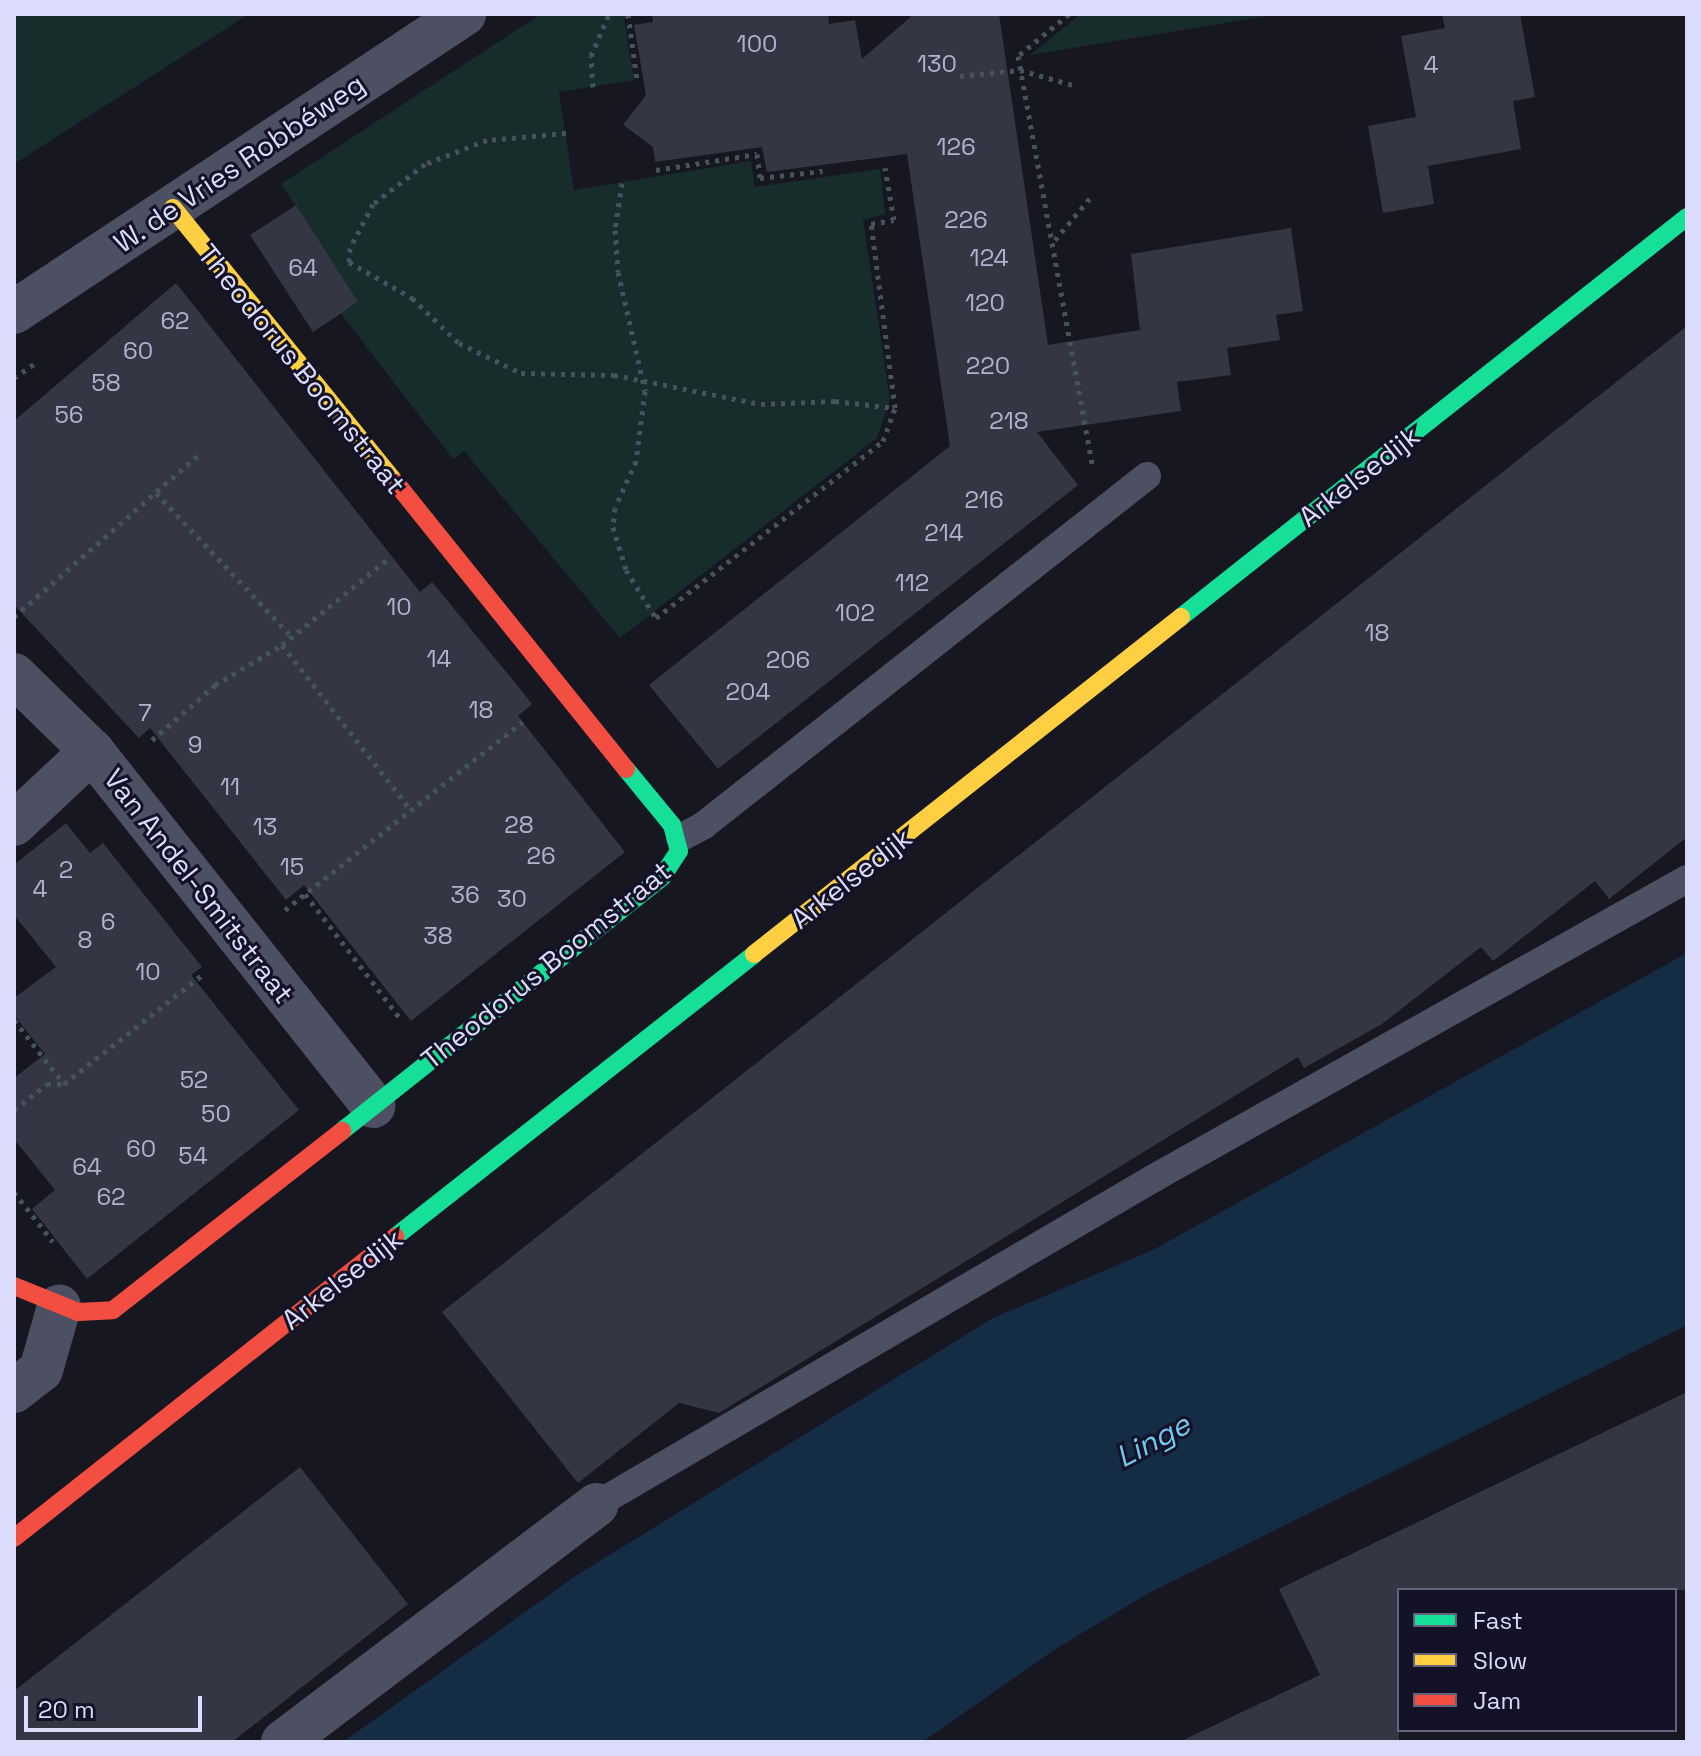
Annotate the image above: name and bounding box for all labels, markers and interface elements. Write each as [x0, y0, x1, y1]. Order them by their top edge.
house number: 100 [737, 30, 777, 58]
house number: 130 [917, 50, 957, 78]
house number: 4 [1424, 51, 1438, 79]
street label: W. de Vries Robbéweg [107, 66, 371, 260]
house number: 126 [936, 133, 976, 161]
house number: 226 [944, 206, 988, 234]
street label: Theodorus Boomstraat [191, 237, 413, 501]
house number: 124 [970, 244, 1008, 272]
house number: 64 [288, 254, 318, 282]
house number: 120 [965, 289, 1005, 317]
house number: 62 [160, 307, 190, 335]
house number: 60 [123, 337, 153, 365]
house number: 220 [966, 352, 1010, 380]
house number: 58 [91, 369, 121, 397]
house number: 56 [54, 401, 84, 429]
house number: 218 [989, 407, 1029, 435]
street label: Arkelsedijk [1292, 418, 1426, 534]
house number: 216 [964, 486, 1004, 514]
house number: 214 [924, 519, 964, 547]
house number: 112 [895, 569, 929, 597]
house number: 10 [386, 593, 412, 621]
house number: 102 [835, 599, 875, 627]
house number: 18 [1365, 619, 1389, 647]
house number: 14 [426, 645, 452, 673]
house number: 206 [766, 646, 810, 674]
house number: 204 [726, 678, 770, 706]
house number: 18 [469, 696, 493, 724]
house number: 7 [138, 699, 152, 727]
house number: 9 [188, 731, 202, 759]
street label: Van Andel-Smitstraat [97, 762, 301, 1010]
house number: 11 [220, 773, 240, 801]
house number: 28 [504, 811, 534, 839]
house number: 13 [253, 813, 277, 841]
street label: Arkelsedijk [784, 820, 918, 936]
house number: 26 [526, 842, 556, 870]
house number: 15 [280, 853, 304, 881]
street label: Theodorus Boomstraat [414, 854, 678, 1076]
house number: 2 [59, 856, 73, 884]
house number: 4 [33, 875, 47, 903]
house number: 36 [450, 881, 480, 909]
house number: 30 [497, 885, 527, 913]
house number: 6 [101, 908, 115, 936]
house number: 38 [423, 922, 453, 950]
house number: 8 [78, 926, 92, 954]
house number: 10 [135, 958, 161, 986]
house number: 52 [180, 1066, 208, 1094]
house number: 50 [201, 1100, 231, 1128]
house number: 60 [126, 1135, 156, 1163]
house number: 54 [178, 1142, 208, 1170]
house number: 64 [72, 1153, 102, 1181]
house number: 62 [96, 1183, 126, 1211]
street label: Arkelsedijk [275, 1221, 409, 1337]
water label: Linge [1110, 1407, 1196, 1475]
legend [1397, 1588, 1677, 1732]
text: Fast [1473, 1605, 1523, 1636]
text: Slow [1473, 1645, 1527, 1676]
scale bar [28, 1680, 206, 1730]
text: Jam [1473, 1685, 1521, 1716]
text: 20 m [38, 1694, 95, 1725]

